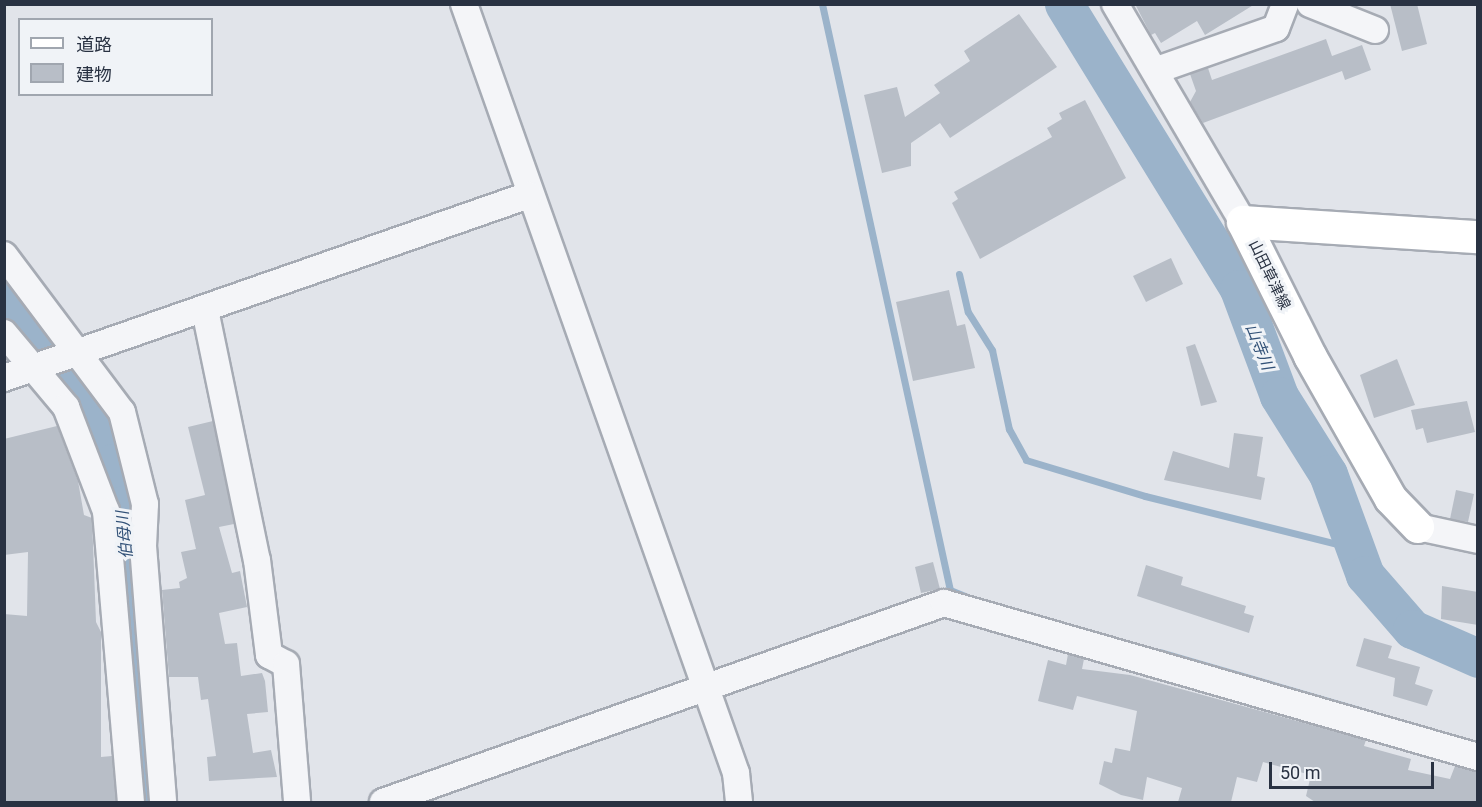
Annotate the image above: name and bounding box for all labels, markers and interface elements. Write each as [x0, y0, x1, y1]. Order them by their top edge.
legend [18, 18, 213, 96]
text: 道路 [76, 34, 112, 55]
text: 建物 [76, 64, 112, 85]
street label: 山田草津線 [1244, 237, 1294, 313]
water label: 山寺川 [1241, 321, 1277, 373]
water label: 伯母川 [113, 510, 137, 560]
scale bar [1272, 750, 1437, 788]
text: 50 m [1280, 762, 1320, 783]

